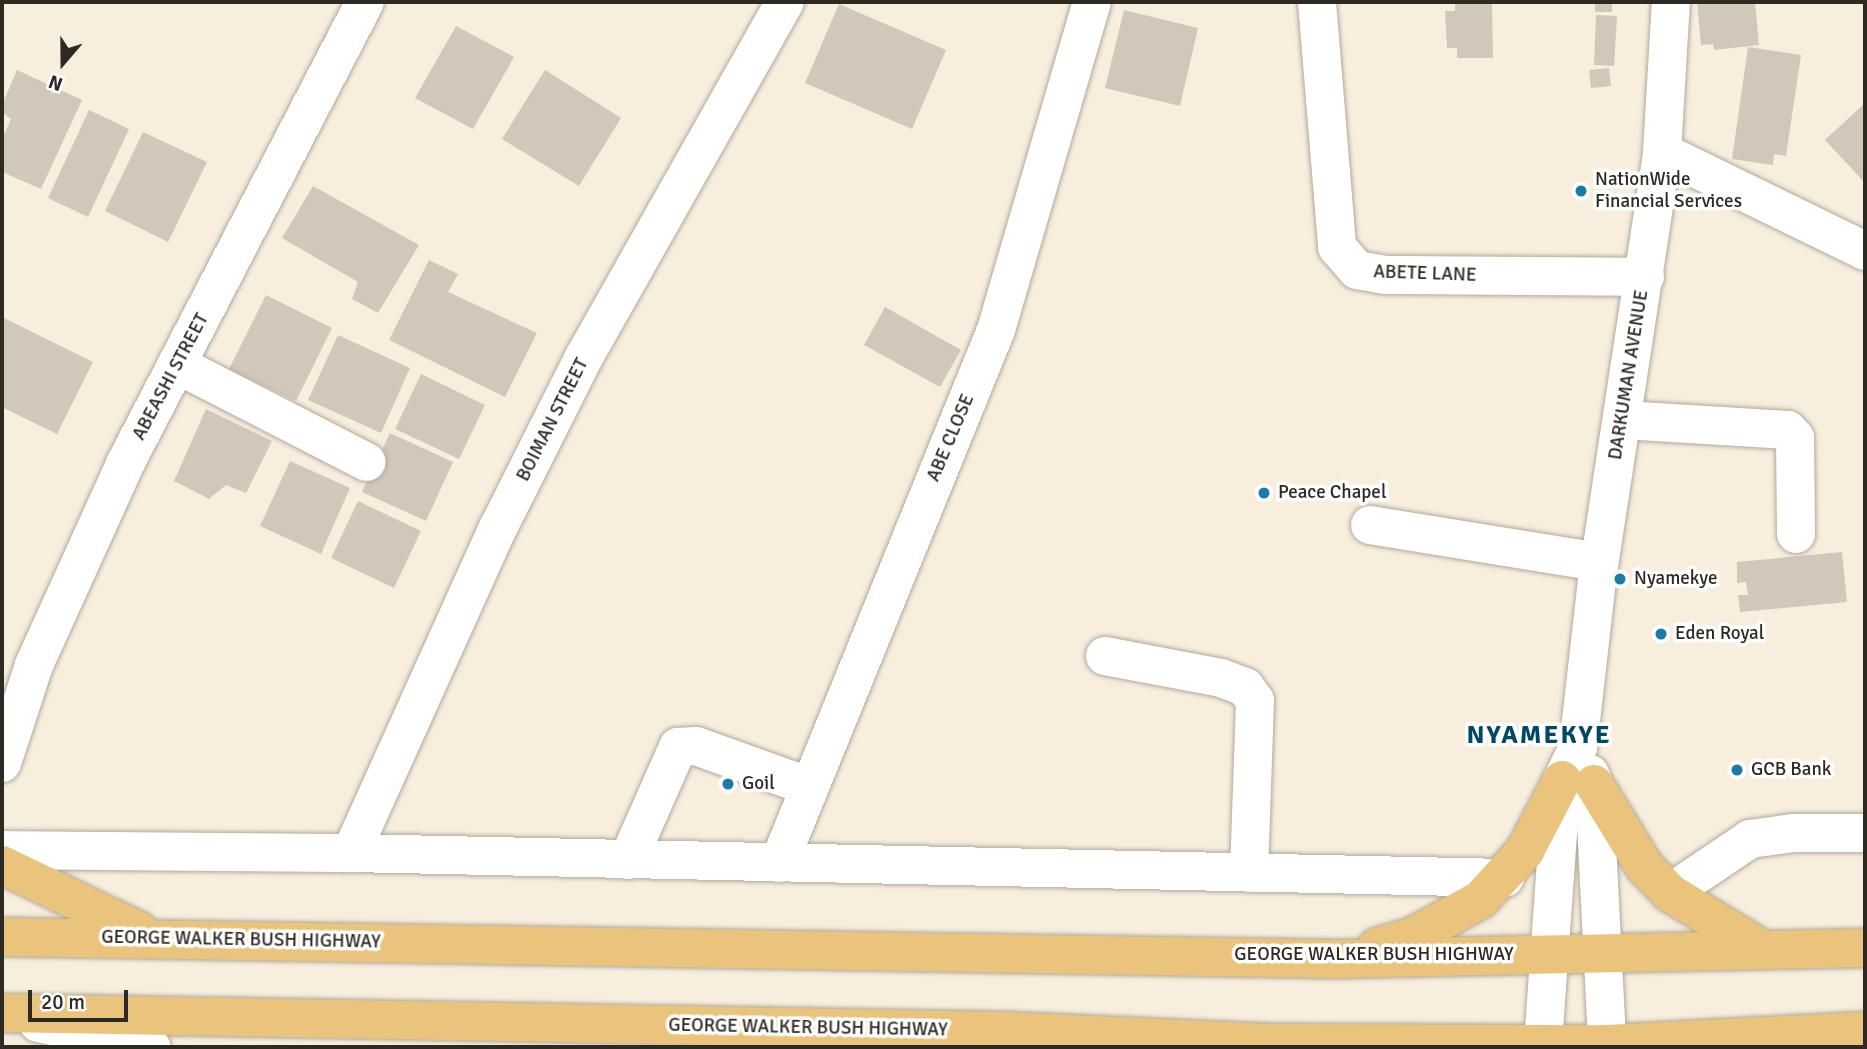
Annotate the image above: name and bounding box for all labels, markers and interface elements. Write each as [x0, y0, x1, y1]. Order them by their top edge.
north arrow [28, 28, 98, 98]
text: N [46, 69, 66, 96]
place label: NationWide Financial Services [1595, 169, 1742, 213]
marker: NationWide Financial Services [1573, 183, 1589, 199]
street label: ABETE LANE [1373, 261, 1477, 287]
street label: DARKUMAN AVENUE [1604, 288, 1654, 462]
street label: ABEASHI STREET [128, 310, 214, 444]
street label: BOIMAN STREET [512, 355, 594, 485]
street label: ABE CLOSE [922, 391, 980, 485]
place label: Peace Chapel [1278, 482, 1386, 504]
marker: Peace Chapel [1256, 485, 1272, 501]
place label: Nyamekye [1634, 568, 1718, 590]
marker: Nyamekye [1612, 571, 1628, 587]
place label: Eden Royal [1675, 623, 1764, 645]
marker: Eden Royal [1653, 626, 1669, 642]
district label: NYAMEKYE [1467, 720, 1611, 752]
place label: GCB Bank [1751, 759, 1831, 781]
marker: GCB Bank [1729, 762, 1745, 778]
place label: Goil [742, 773, 775, 795]
marker: Goil [720, 776, 736, 792]
street label: GEORGE WALKER BUSH HIGHWAY [101, 926, 381, 954]
street label: GEORGE WALKER BUSH HIGHWAY [1234, 944, 1514, 966]
scale bar [32, 976, 131, 1020]
text: 20 m [41, 989, 85, 1015]
street label: GEORGE WALKER BUSH HIGHWAY [668, 1014, 948, 1042]

